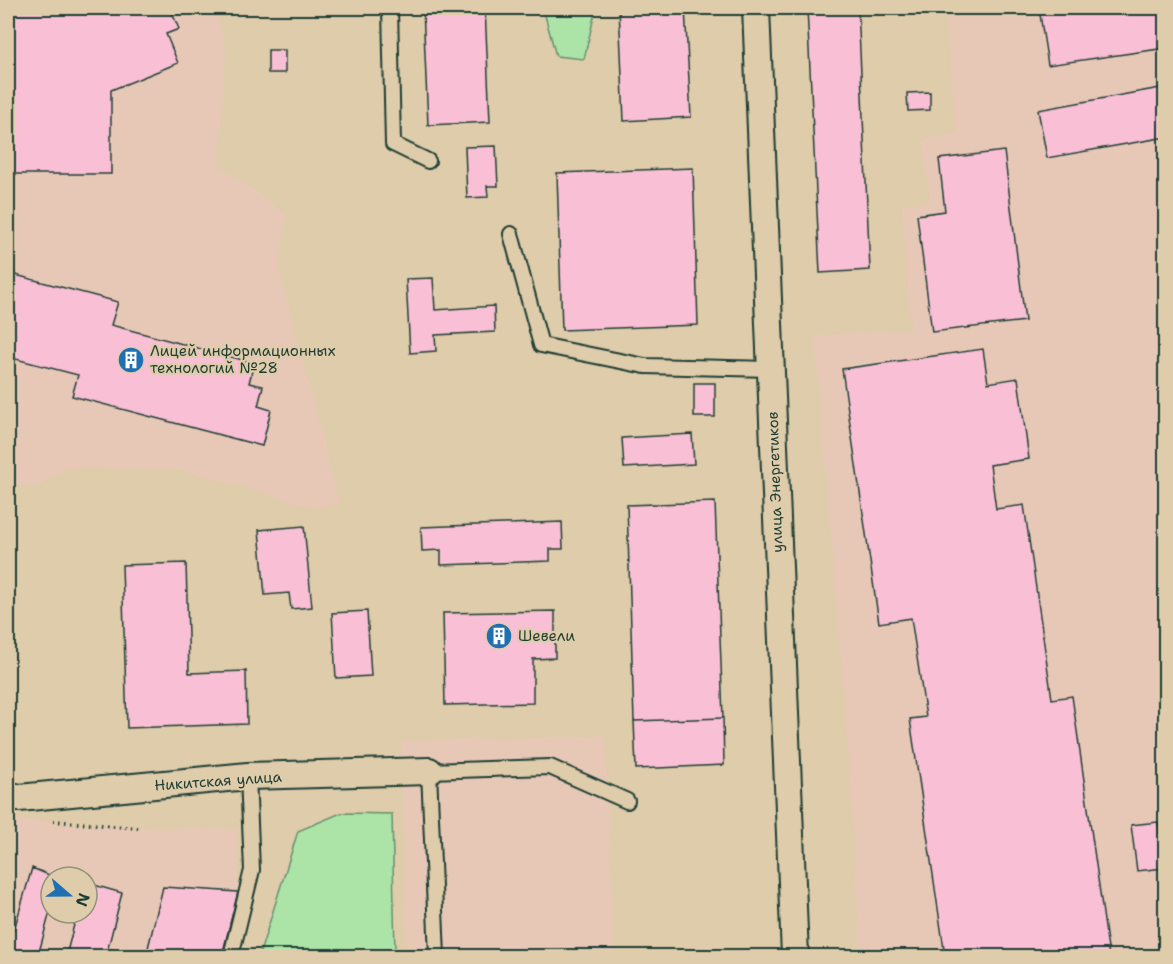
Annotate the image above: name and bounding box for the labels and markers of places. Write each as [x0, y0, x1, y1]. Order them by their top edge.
place label: Лицей информационных технологий №28 [150, 341, 336, 378]
building icon: Лицей информационных технологий №28 [116, 345, 146, 375]
building icon: Шевели [484, 621, 514, 651]
place label: Шевели [518, 626, 575, 646]

